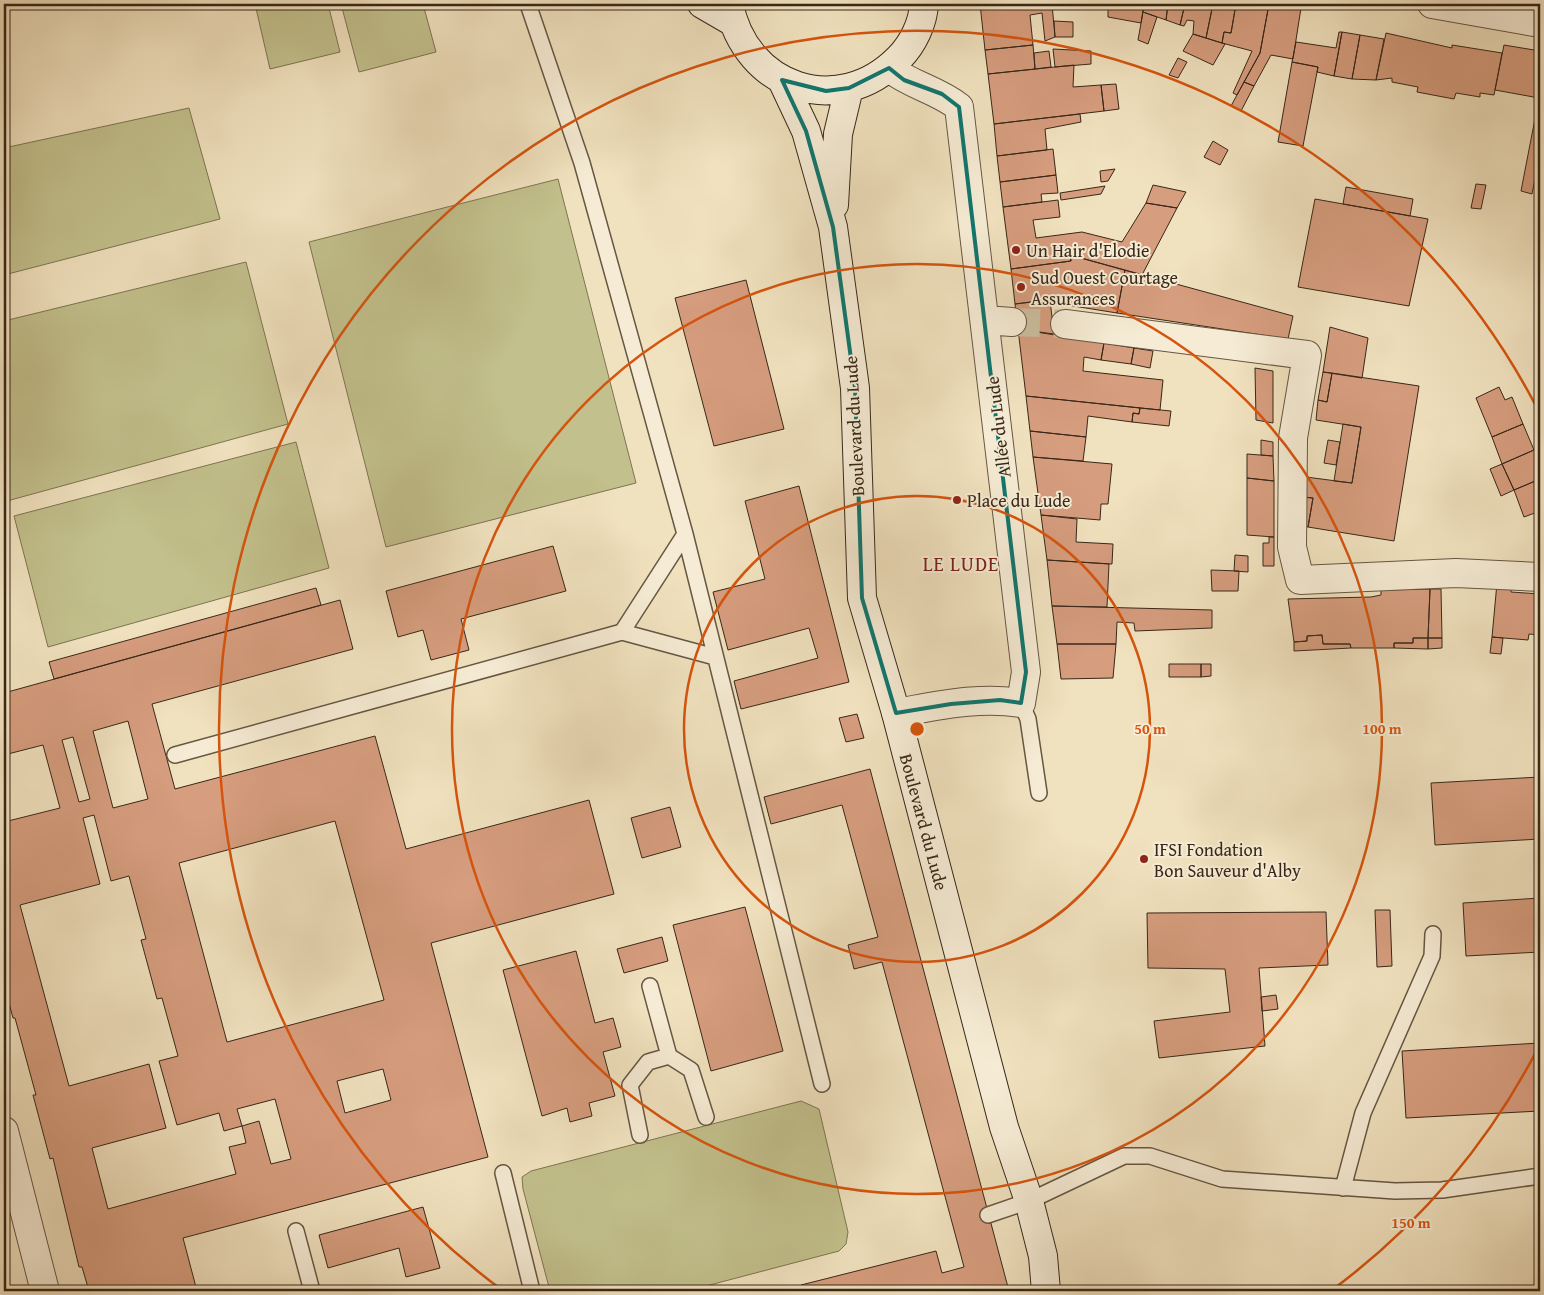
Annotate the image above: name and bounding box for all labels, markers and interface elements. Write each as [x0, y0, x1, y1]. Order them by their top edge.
place label: Un Hair d'Elodie [1026, 237, 1150, 264]
marker: Un Hair d'Elodie [1010, 244, 1022, 256]
place label: Sud Ouest Courtage Assurances [1031, 264, 1178, 312]
marker: Sud Ouest Courtage Assurances [1015, 281, 1027, 293]
street label: Boulevard du Lude [837, 355, 871, 497]
street label: Allée du Lude [978, 375, 1018, 479]
place label: Place du Lude [967, 487, 1071, 514]
marker: Place du Lude [951, 494, 963, 506]
district label: LE LUDE [923, 549, 999, 578]
text: 50 m [1134, 718, 1166, 739]
text: 100 m [1362, 718, 1402, 739]
centre of rings [908, 720, 926, 738]
street label: Boulevard du Lude [893, 751, 955, 893]
place label: IFSI Fondation Bon Sauveur d'Alby [1154, 836, 1301, 884]
marker: IFSI Fondation Bon Sauveur d'Alby [1138, 853, 1150, 865]
text: 150 m [1391, 1212, 1431, 1233]

